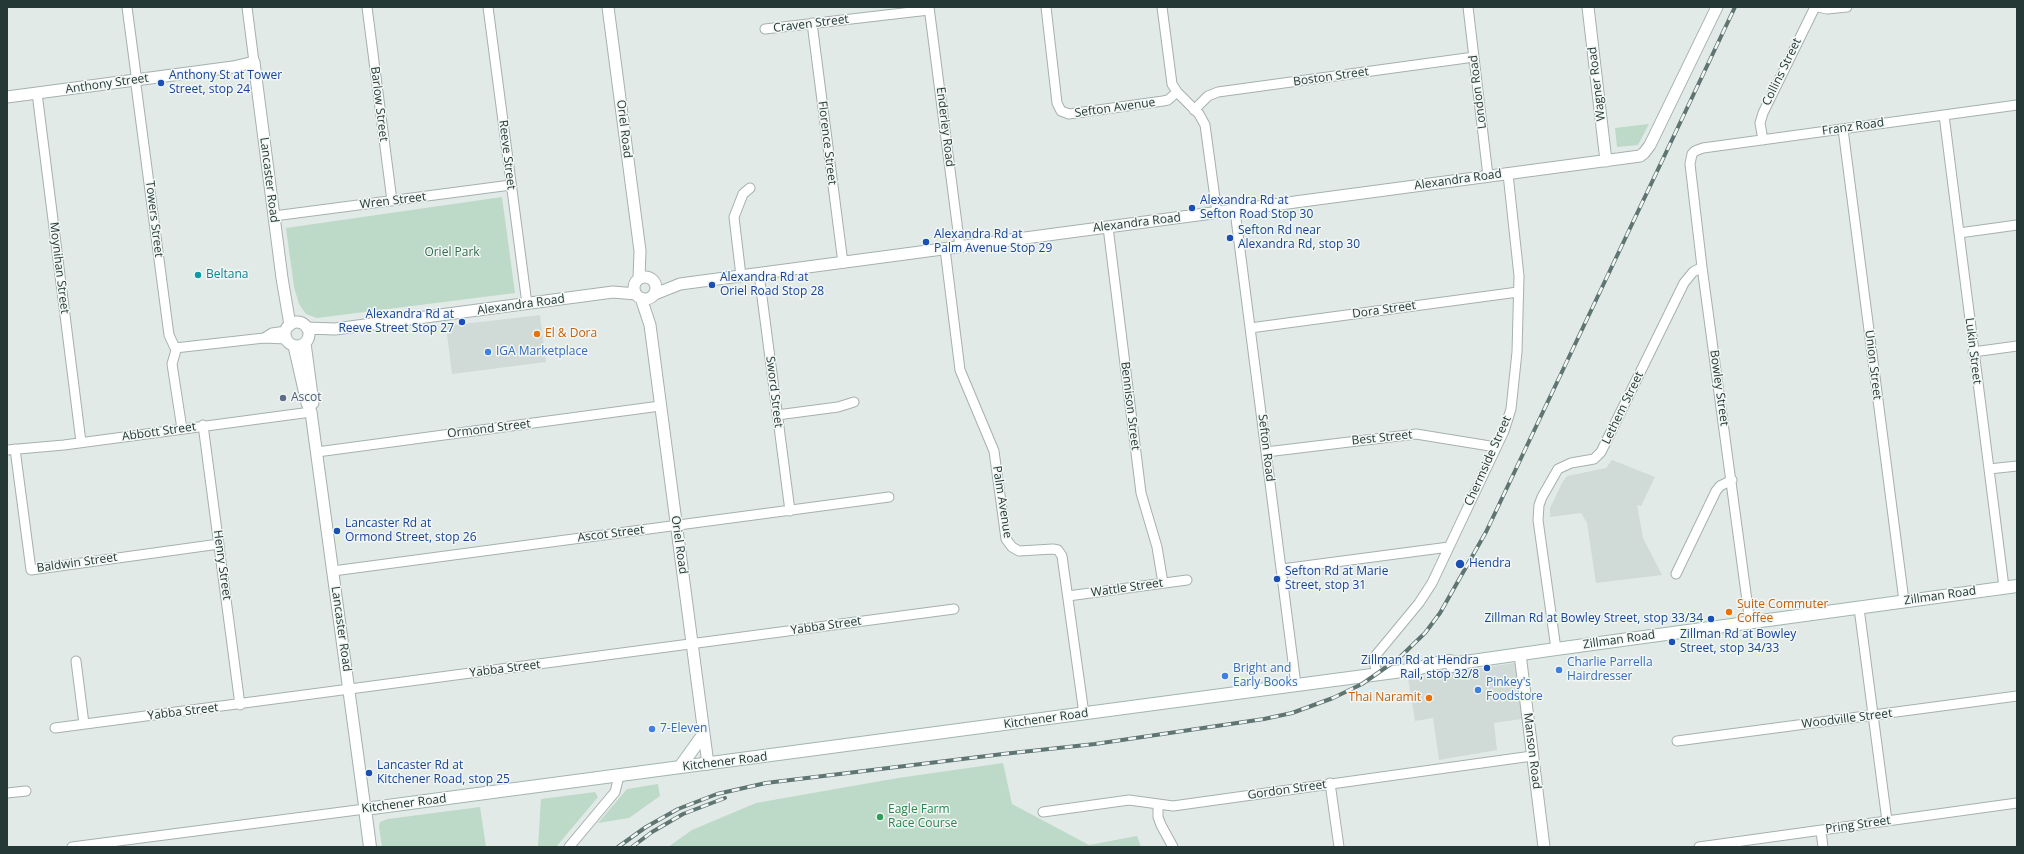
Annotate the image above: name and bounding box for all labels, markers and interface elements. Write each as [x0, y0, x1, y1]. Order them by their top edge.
street label: Craven Street [772, 12, 850, 36]
street label: Collins Street [1759, 36, 1805, 108]
street label: Wagner Road [1585, 46, 1609, 122]
street label: London Road [1466, 54, 1490, 130]
street label: Boston Street [1292, 65, 1370, 89]
street label: Barlow Street [367, 66, 391, 142]
place label: Anthony St at Tower Street, stop 24 [169, 69, 282, 97]
street label: Anthony Street [65, 71, 149, 97]
marker: Anthony St at Tower Street, stop 24 [156, 78, 166, 88]
street label: Enderley Road [933, 86, 957, 168]
street label: Sefton Avenue [1074, 95, 1156, 121]
street label: Oriel Road [613, 99, 635, 159]
street label: Florence Street [815, 100, 839, 186]
street label: Franz Road [1821, 116, 1885, 138]
street label: Reeve Street [496, 119, 518, 191]
street label: Lancaster Road [257, 136, 281, 224]
street label: Alexandra Road [1413, 167, 1503, 193]
street label: Towers Street [142, 180, 166, 258]
street label: Wren Street [359, 190, 427, 212]
place label: Alexandra Rd at Sefton Road Stop 30 [1200, 194, 1313, 222]
marker: Alexandra Rd at Sefton Road Stop 30 [1187, 203, 1197, 213]
street label: Alexandra Road [1092, 210, 1182, 236]
street label: Moynihan Street [46, 221, 72, 315]
place label: Sefton Rd near Alexandra Rd, stop 30 [1238, 224, 1360, 252]
place label: Alexandra Rd at Palm Avenue Stop 29 [934, 228, 1052, 256]
marker: Sefton Rd near Alexandra Rd, stop 30 [1225, 233, 1235, 243]
marker: Alexandra Rd at Palm Avenue Stop 29 [921, 237, 931, 247]
park label: Oriel Park [424, 246, 480, 260]
place label: Beltana [206, 268, 248, 282]
marker: Beltana [193, 270, 203, 280]
place label: Alexandra Rd at Oriel Road Stop 28 [720, 271, 824, 299]
marker: Alexandra Rd at Oriel Road Stop 28 [707, 280, 717, 290]
street label: Alexandra Road [476, 292, 566, 318]
street label: Dora Street [1351, 298, 1417, 322]
place label: Alexandra Rd at Reeve Street Stop 27 [338, 308, 454, 336]
marker: Alexandra Rd at Reeve Street Stop 27 [457, 317, 467, 327]
street label: Lukin Street [1962, 317, 1984, 385]
place label: El & Dora [545, 327, 597, 341]
marker: El & Dora [532, 329, 542, 339]
street label: Union Street [1862, 329, 1884, 401]
place label: IGA Marketplace [496, 345, 588, 359]
marker: IGA Marketplace [483, 347, 493, 357]
street label: Bowley Street [1707, 349, 1731, 427]
street label: Sword Street [762, 355, 786, 429]
street label: Bennison Street [1117, 361, 1143, 451]
street label: Lethem Street [1599, 369, 1647, 447]
place label: Ascot [291, 391, 322, 405]
marker: Ascot [278, 393, 288, 403]
street label: Sefton Road [1255, 413, 1277, 483]
street label: Chermside Street [1462, 414, 1514, 508]
street label: Ormond Street [446, 417, 532, 441]
street label: Abbott Street [121, 420, 197, 444]
street label: Best Street [1351, 428, 1413, 448]
street label: Palm Avenue [989, 465, 1015, 539]
street label: Oriel Road [668, 515, 690, 575]
place label: Lancaster Rd at Ormond Street, stop 26 [345, 517, 477, 545]
street label: Ascot Street [577, 523, 645, 545]
marker: Lancaster Rd at Ormond Street, stop 26 [332, 526, 342, 536]
street label: Henry Street [210, 529, 234, 601]
street label: Baldwin Street [36, 550, 118, 576]
place label: Hendra [1469, 557, 1511, 571]
marker: Hendra [1454, 558, 1466, 570]
place label: Sefton Rd at Marie Street, stop 31 [1285, 565, 1388, 593]
marker: Sefton Rd at Marie Street, stop 31 [1272, 574, 1282, 584]
street label: Wattle Street [1090, 576, 1164, 600]
street label: Zillman Road [1903, 584, 1977, 608]
street label: Lancaster Road [328, 585, 354, 673]
place label: Suite Commuter Coffee [1737, 598, 1828, 626]
marker: Suite Commuter Coffee [1724, 607, 1734, 617]
place label: Zillman Rd at Bowley Street, stop 33/34 [1484, 612, 1703, 626]
street label: Yabba Street [790, 614, 862, 638]
marker: Zillman Rd at Bowley Street, stop 33/34 [1706, 614, 1716, 624]
street label: Zillman Road [1582, 628, 1656, 652]
place label: Zillman Rd at Bowley Street, stop 34/33 [1680, 628, 1796, 656]
marker: Zillman Rd at Bowley Street, stop 34/33 [1667, 637, 1677, 647]
place label: Zillman Rd at Hendra Rail, stop 32/8 [1361, 654, 1479, 682]
place label: Charlie Parrella Hairdresser [1567, 656, 1653, 684]
street label: Yabba Street [469, 658, 541, 680]
place label: Bright and Early Books [1233, 662, 1298, 690]
marker: Zillman Rd at Hendra Rail, stop 32/8 [1482, 663, 1492, 673]
marker: Charlie Parrella Hairdresser [1554, 665, 1564, 675]
marker: Bright and Early Books [1220, 671, 1230, 681]
place label: Pinkey's Foodstore [1486, 676, 1543, 704]
marker: Pinkey's Foodstore [1473, 685, 1483, 695]
place label: Thai Naramit [1349, 691, 1421, 705]
marker: Thai Naramit [1424, 693, 1434, 703]
street label: Yabba Street [147, 701, 219, 723]
street label: Kitchener Road [1003, 706, 1089, 732]
street label: Woodville Street [1801, 706, 1893, 732]
street label: Manson Road [1520, 712, 1544, 790]
place label: 7-Eleven [660, 722, 707, 736]
marker: 7-Eleven [647, 724, 657, 734]
street label: Kitchener Road [682, 750, 768, 774]
place label: Lancaster Rd at Kitchener Road, stop 25 [377, 759, 510, 787]
marker: Lancaster Rd at Kitchener Road, stop 25 [364, 768, 374, 778]
street label: Gordon Street [1247, 777, 1327, 803]
street label: Kitchener Road [361, 792, 447, 816]
place label: Eagle Farm Race Course [888, 803, 957, 831]
marker: Eagle Farm Race Course [875, 812, 885, 822]
street label: Pring Street [1824, 813, 1892, 837]

